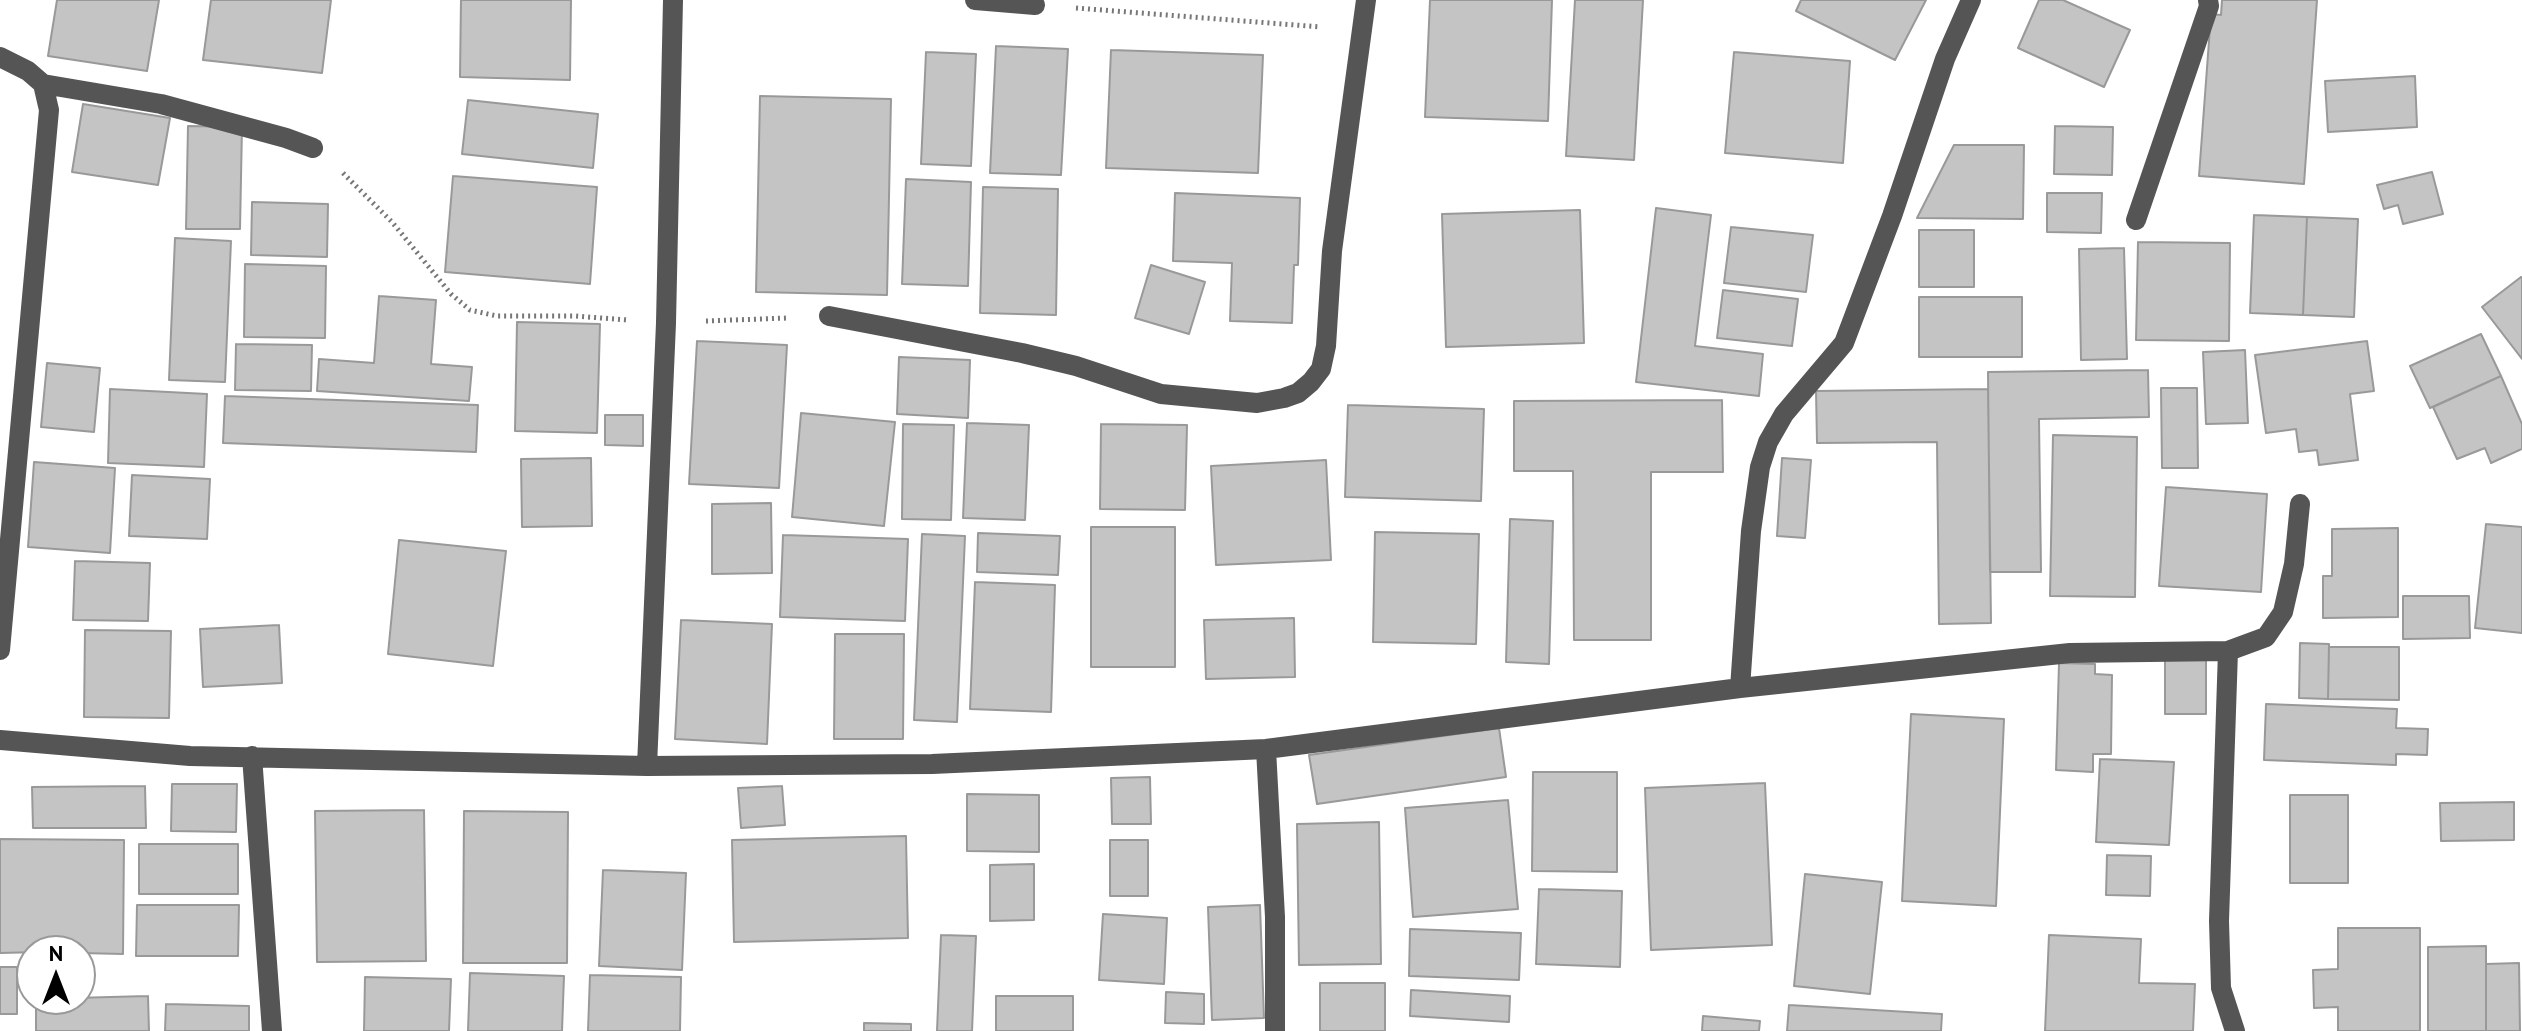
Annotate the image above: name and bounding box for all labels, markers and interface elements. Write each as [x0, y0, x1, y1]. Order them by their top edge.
north arrow [16, 935, 96, 1015]
text: N [49, 939, 63, 967]

